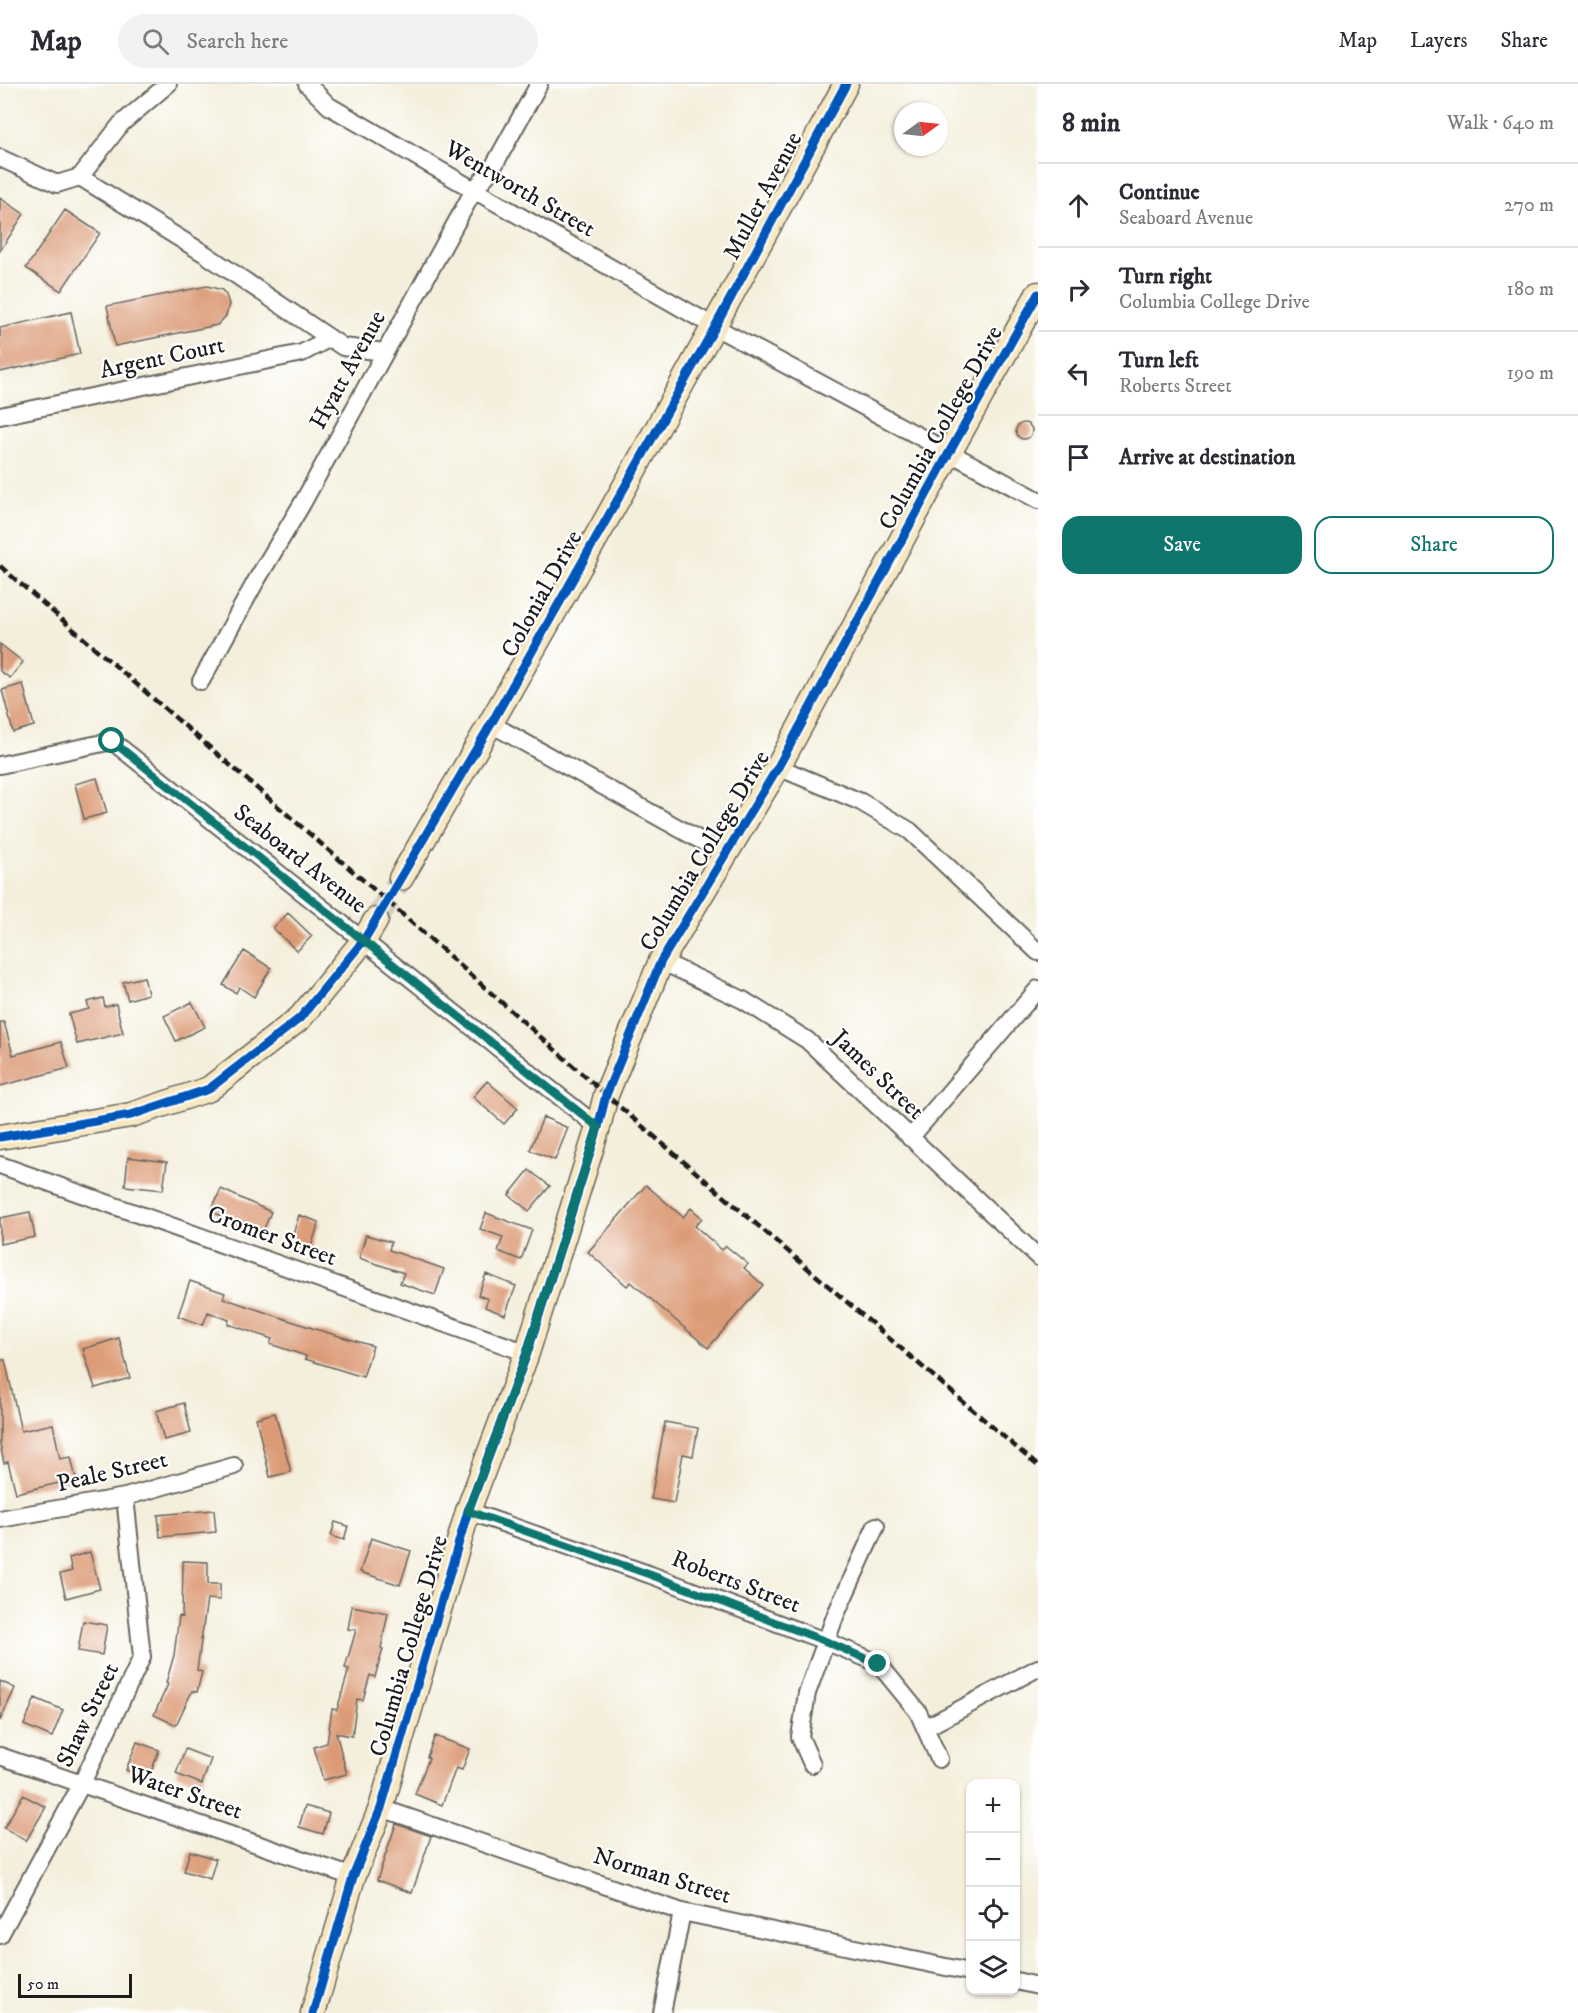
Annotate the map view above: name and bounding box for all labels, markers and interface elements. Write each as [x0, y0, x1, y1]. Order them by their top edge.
search box [118, 14, 538, 68]
text: Map [30, 24, 82, 59]
icon: search [139, 25, 172, 58]
text: Search here [187, 28, 288, 55]
text: Map [1338, 28, 1377, 54]
text: Layers [1410, 28, 1468, 54]
text: Share [1501, 28, 1548, 54]
north arrow [894, 102, 948, 156]
text: 8 min [1062, 107, 1120, 140]
text: Walk · 640 m [1447, 111, 1554, 136]
street label: Muller Avenue [717, 127, 809, 265]
street label: Wentworth Street [439, 133, 601, 244]
text: Continue [1119, 179, 1200, 206]
icon: ahead [1062, 189, 1095, 222]
text: 270 m [1504, 193, 1554, 218]
text: Seaboard Avenue [1119, 206, 1253, 231]
text: Turn right [1119, 263, 1212, 290]
icon: right [1062, 273, 1095, 306]
text: 180 m [1507, 277, 1554, 302]
text: Columbia College Drive [1119, 290, 1310, 315]
street label: Hyatt Avenue [303, 305, 393, 435]
street label: Columbia College Drive [872, 321, 1010, 535]
street label: Argent Court [97, 330, 227, 386]
text: Turn left [1119, 347, 1199, 374]
icon: left [1062, 357, 1095, 390]
text: 190 m [1507, 361, 1554, 386]
text: Roberts Street [1119, 374, 1232, 399]
icon: arrive [1062, 441, 1095, 474]
text: Arrive at destination [1119, 444, 1296, 471]
button: Save [1062, 516, 1302, 574]
button: Share [1314, 516, 1554, 574]
street label: Colonial Drive [495, 525, 589, 663]
route start [98, 727, 124, 753]
street label: Columbia College Drive [633, 745, 777, 957]
street label: Seaboard Avenue [227, 798, 373, 920]
street label: James Street [824, 1022, 931, 1127]
street label: Cromer Street [203, 1199, 341, 1273]
street label: Peale Street [54, 1445, 171, 1499]
street label: Columbia College Drive [363, 1532, 455, 1760]
street label: Roberts Street [667, 1544, 805, 1620]
route end [864, 1650, 890, 1676]
street label: Shaw Street [50, 1658, 126, 1772]
street label: Water Street [123, 1759, 247, 1827]
map controls [966, 1779, 1020, 1995]
button: + [966, 1779, 1020, 1833]
button: − [966, 1833, 1020, 1887]
street label: Norman Street [590, 1841, 735, 1911]
button: locate [966, 1887, 1020, 1941]
button: layers [966, 1941, 1020, 1995]
scale bar [18, 1971, 132, 1998]
text: 50 m [27, 1974, 59, 1994]

